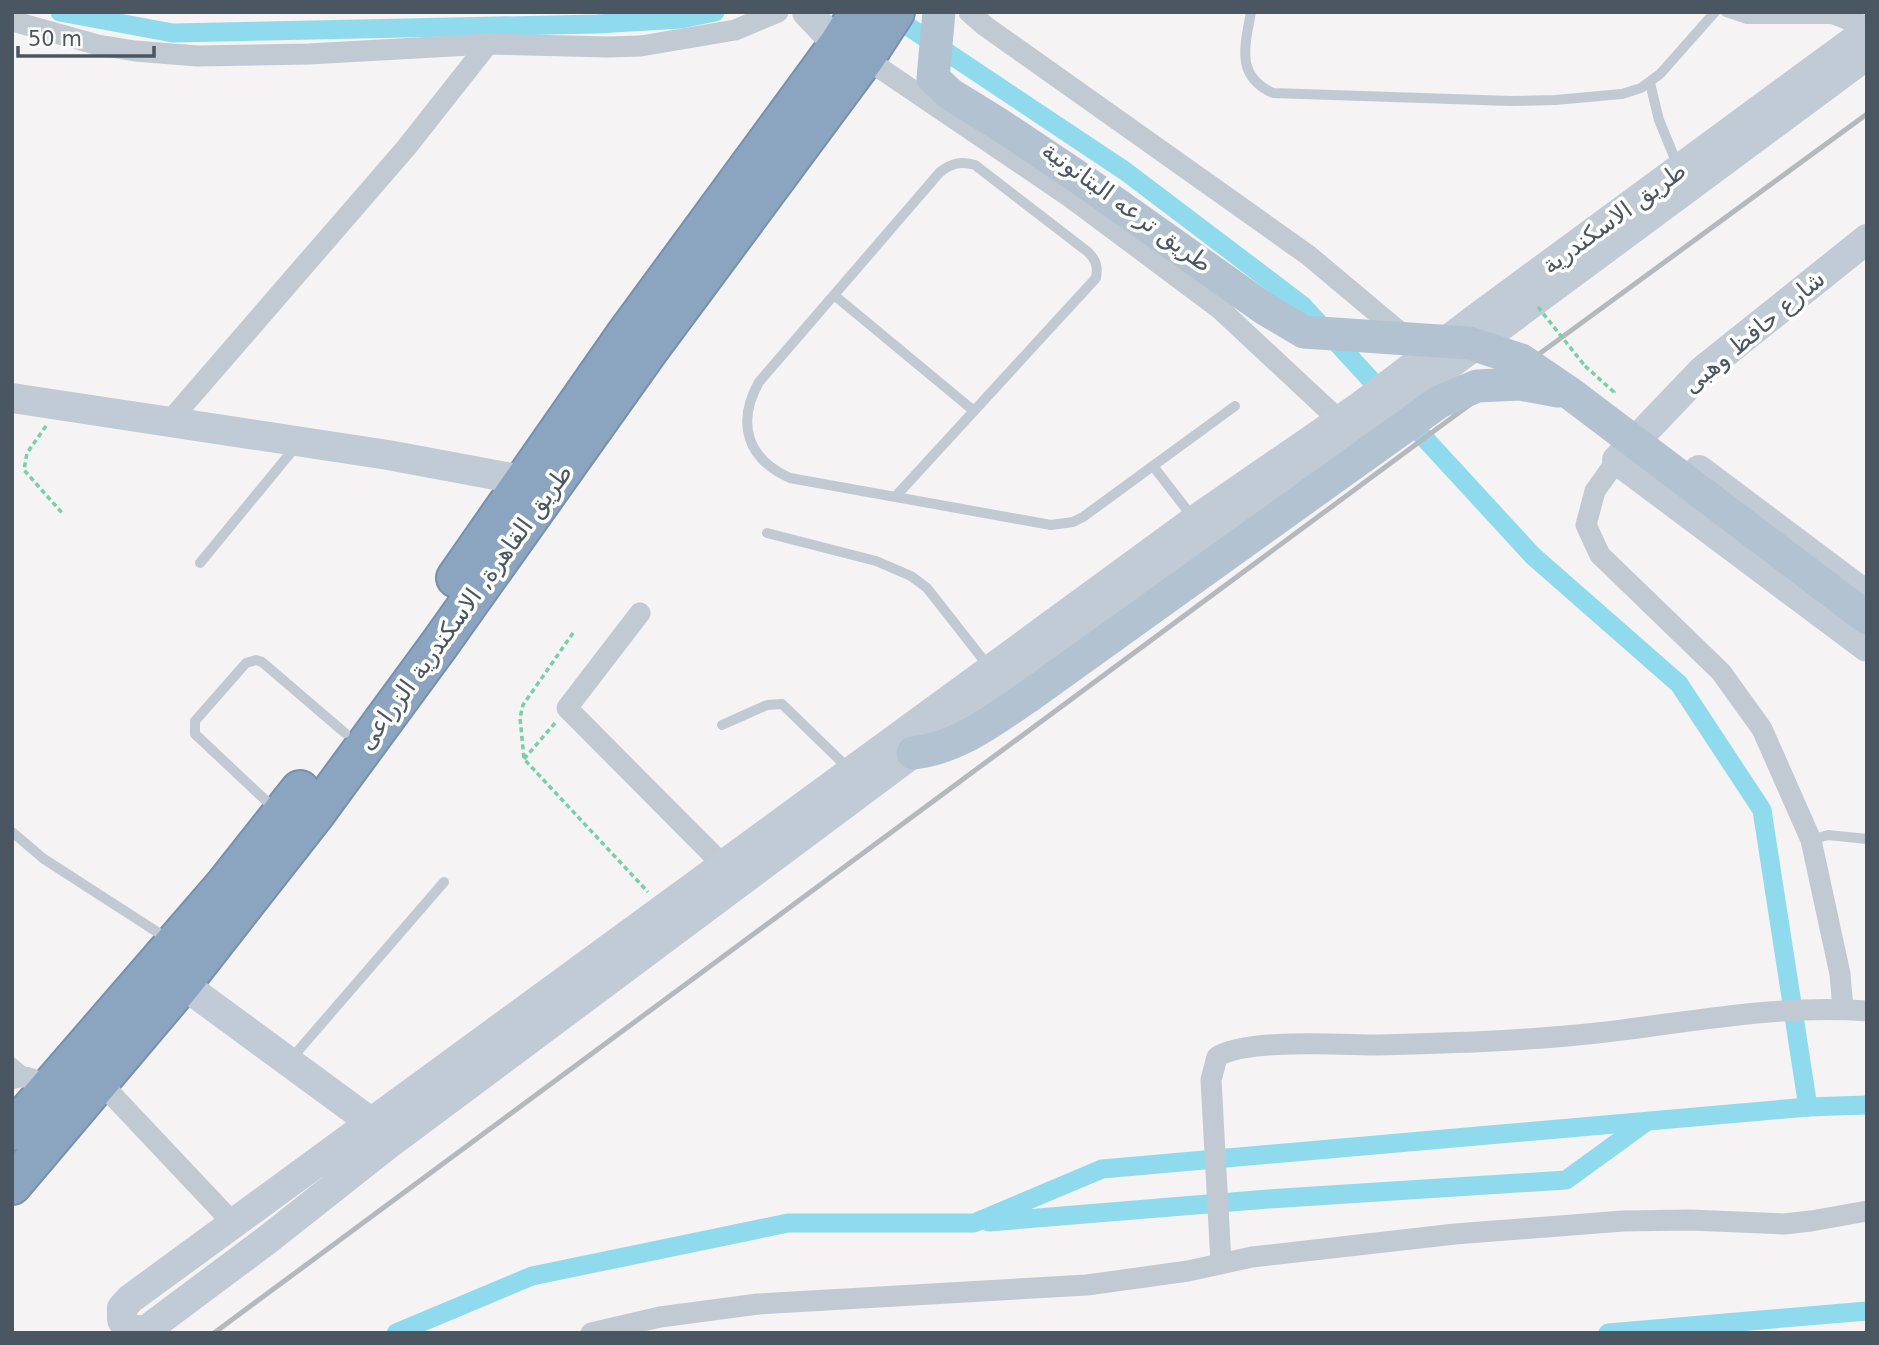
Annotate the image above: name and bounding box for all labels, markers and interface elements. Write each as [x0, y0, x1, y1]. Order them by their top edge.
scale bar [18, 14, 154, 58]
text: 50 m [28, 27, 82, 51]
street label: طريق ترعه البتانونية [1037, 136, 1217, 278]
street label: طريق الاسكندرية [1536, 156, 1692, 280]
street label: شارع حافظ وهبى [1677, 265, 1831, 399]
street label: طريق القاهرة, الاسكندرية الزراعى [352, 459, 578, 755]

